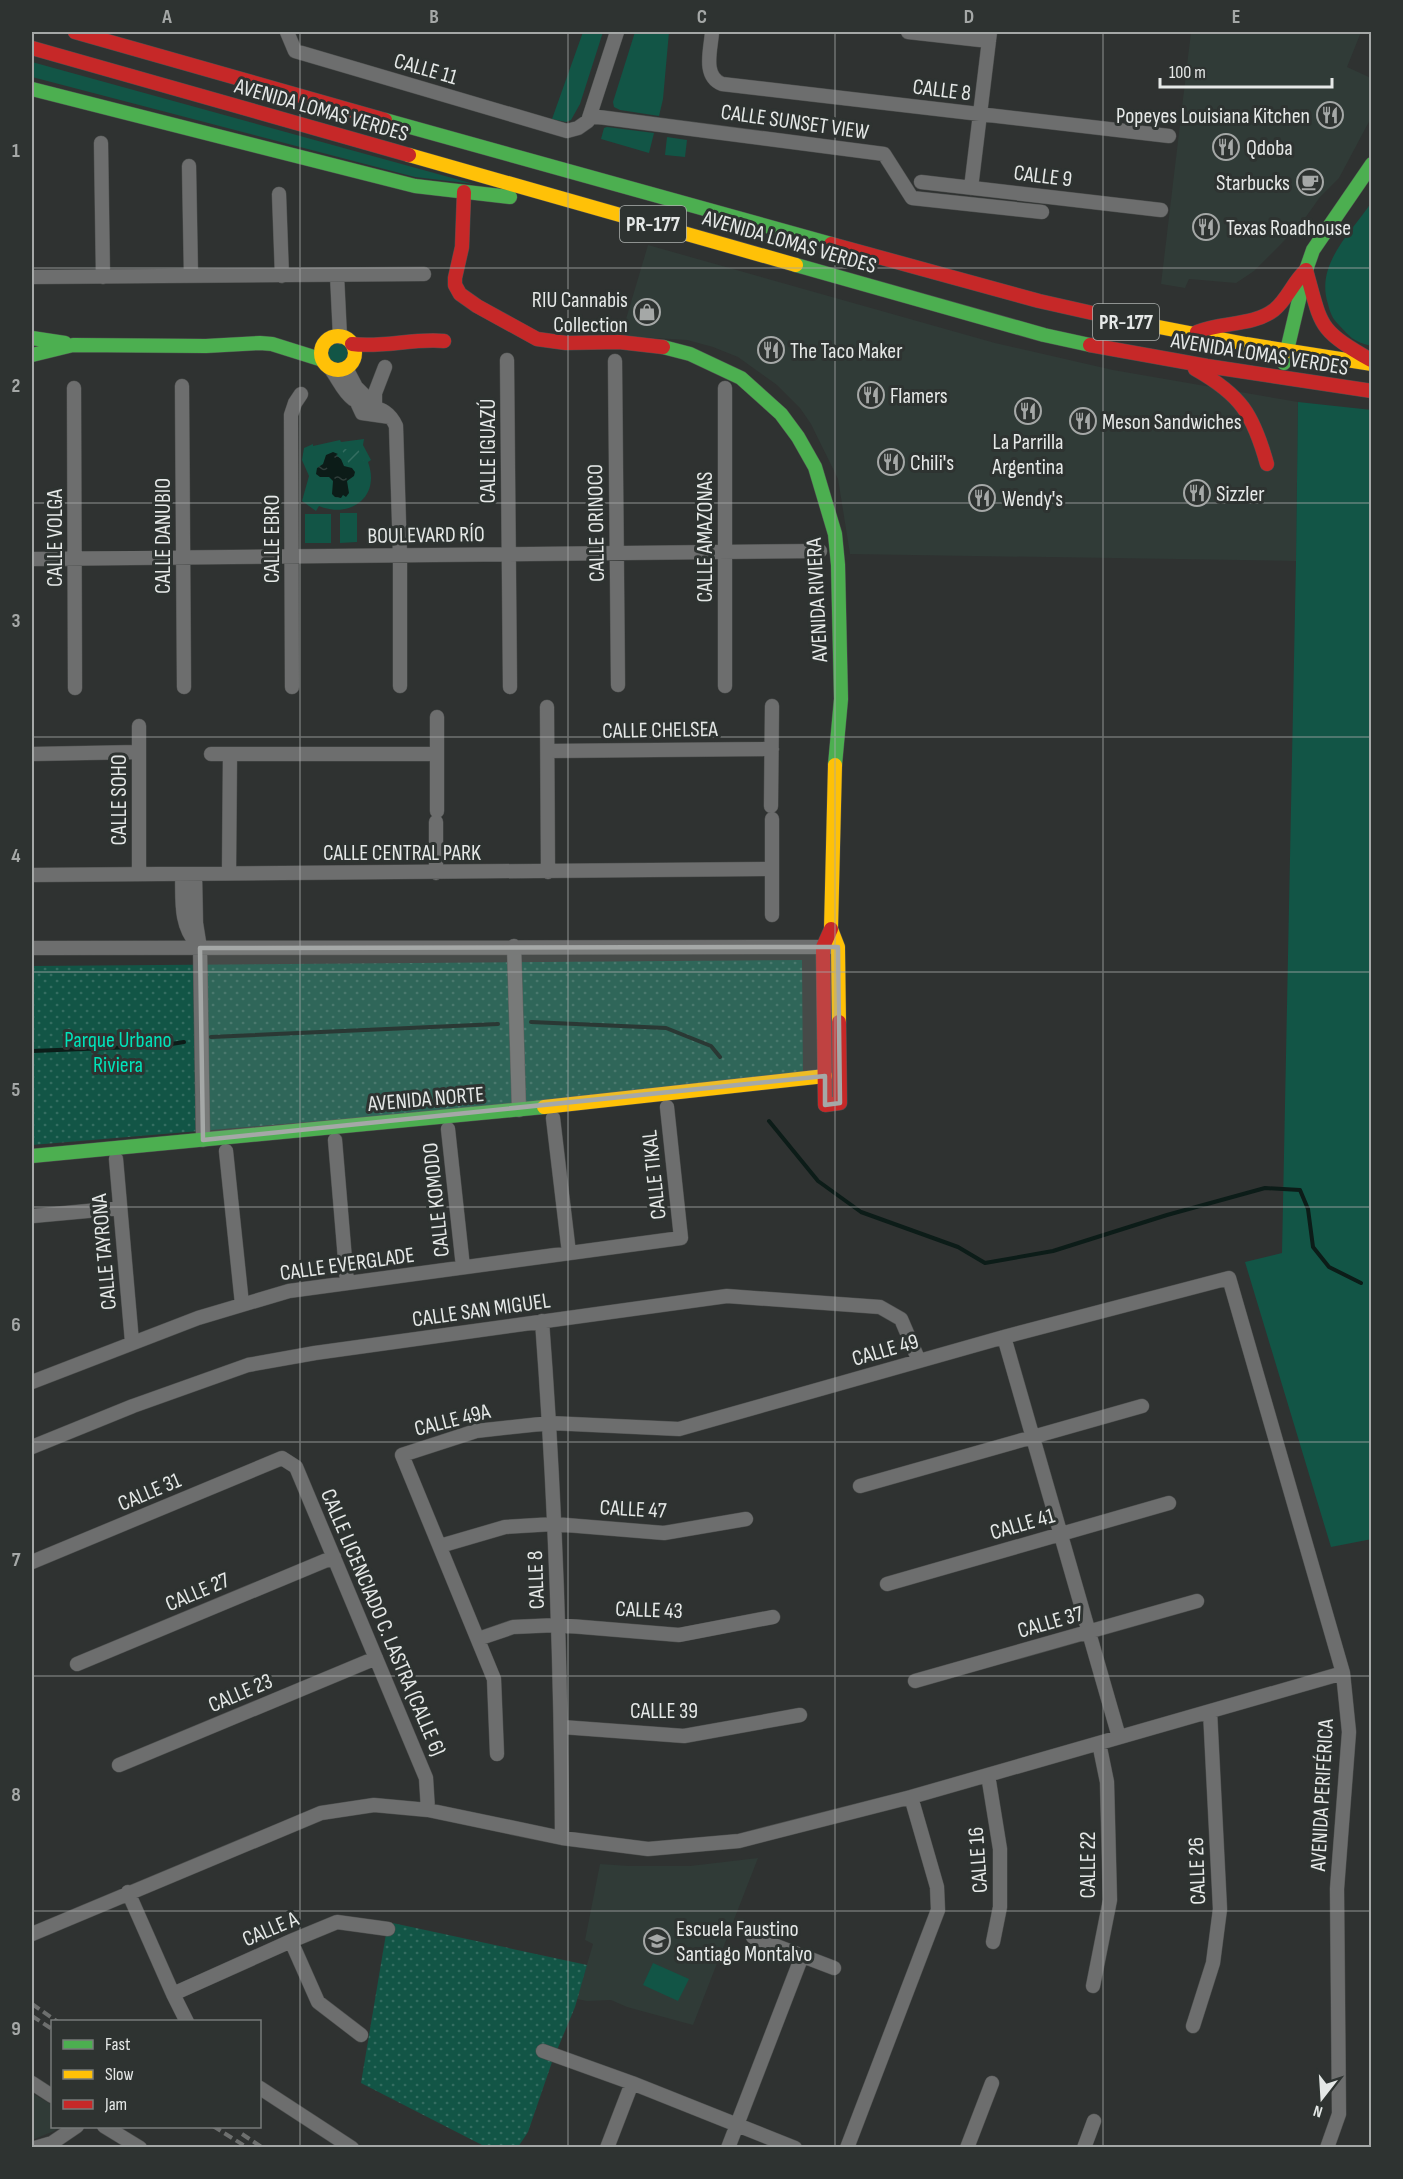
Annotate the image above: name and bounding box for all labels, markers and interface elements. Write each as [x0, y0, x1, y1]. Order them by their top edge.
text: A [161, 5, 172, 29]
text: B [429, 5, 439, 29]
text: C [697, 5, 707, 29]
text: D [964, 5, 974, 29]
text: E [1232, 5, 1240, 29]
street label: CALLE 11 [391, 48, 461, 91]
scale bar [1160, 51, 1332, 89]
text: 100 m [1169, 62, 1206, 83]
street label: AVENIDA LOMAS VERDES [231, 72, 411, 148]
street label: CALLE 8 [911, 74, 973, 107]
street label: CALLE SUNSET VIEW [719, 99, 871, 146]
restaurant icon: Popeyes Louisiana Kitchen [1315, 100, 1345, 130]
place label: Popeyes Louisiana Kitchen [1116, 103, 1310, 130]
restaurant icon: Qdoba [1211, 132, 1241, 162]
place label: Qdoba [1246, 135, 1293, 162]
text: 1 [12, 139, 20, 163]
street label: CALLE 9 [1012, 160, 1074, 193]
cafe icon: Starbucks [1295, 167, 1325, 197]
place label: Starbucks [1216, 170, 1290, 197]
street label: AVENIDA LOMAS VERDES [699, 204, 879, 280]
road number: PR-177 [620, 206, 686, 242]
restaurant icon: Texas Roadhouse [1191, 212, 1221, 242]
place label: Texas Roadhouse [1226, 215, 1351, 242]
place label: RIU Cannabis Collection [532, 287, 628, 339]
shop icon: RIU Cannabis Collection [632, 297, 662, 327]
road number: PR-177 [1093, 304, 1159, 340]
street label: AVENIDA LOMAS VERDES [1168, 327, 1350, 382]
restaurant icon: The Taco Maker [756, 335, 786, 365]
place label: The Taco Maker [790, 338, 903, 365]
text: 2 [12, 374, 20, 398]
restaurant icon: Flamers [856, 380, 886, 410]
place label: Flamers [890, 383, 948, 410]
restaurant icon: La Parrilla Argentina [1013, 396, 1043, 426]
street label: CALLE IGUAZÚ [475, 399, 502, 503]
restaurant icon: Meson Sandwiches [1068, 406, 1098, 436]
place label: Meson Sandwiches [1102, 409, 1242, 436]
place label: La Parrilla Argentina [991, 429, 1064, 481]
restaurant icon: Chili's [876, 447, 906, 477]
place label: Chili's [910, 450, 954, 477]
street label: CALLE ORINOCO [582, 464, 611, 582]
street label: CALLE AMAZONAS [692, 472, 719, 602]
street label: CALLE DANUBIO [150, 478, 177, 594]
restaurant icon: Sizzler [1182, 478, 1212, 508]
place label: Sizzler [1216, 481, 1265, 508]
restaurant icon: Wendy's [967, 483, 997, 513]
place label: Wendy's [1002, 486, 1063, 513]
street label: CALLE VOLGA [42, 489, 69, 587]
street label: CALLE EBRO [259, 495, 286, 583]
street label: BOULEVARD RÍO [367, 521, 485, 550]
street label: AVENIDA RIVIERA [801, 537, 834, 664]
text: 3 [12, 609, 21, 633]
street label: CALLE CHELSEA [602, 716, 719, 745]
street label: CALLE SOHO [106, 754, 133, 846]
street label: CALLE CENTRAL PARK [323, 840, 481, 867]
text: 4 [11, 844, 21, 868]
park label: Parque Urbano Riviera [64, 1027, 172, 1079]
text: 5 [12, 1078, 21, 1102]
street label: AVENIDA NORTE [366, 1081, 485, 1118]
street label: CALLE TIKAL [636, 1129, 673, 1221]
street label: CALLE KOMODO [417, 1141, 456, 1258]
street label: CALLE TAYRONA [86, 1192, 123, 1311]
street label: CALLE EVERGLADE [278, 1242, 416, 1287]
street label: CALLE SAN MIGUEL [410, 1287, 552, 1334]
text: 6 [11, 1313, 21, 1337]
street label: CALLE 49 [849, 1328, 922, 1373]
street label: CALLE 49A [412, 1398, 494, 1443]
street label: CALLE 31 [114, 1467, 185, 1518]
street label: CALLE LICENCIADO C. LASTRA (CALLE 6) [314, 1485, 451, 1760]
street label: CALLE 47 [599, 1494, 667, 1525]
street label: CALLE 41 [987, 1502, 1058, 1547]
text: 7 [12, 1548, 21, 1572]
street label: CALLE 8 [522, 1550, 551, 1610]
street label: CALLE 27 [162, 1567, 234, 1618]
street label: CALLE 43 [615, 1596, 683, 1625]
street label: CALLE 37 [1015, 1600, 1087, 1645]
street label: CALLE 23 [204, 1668, 277, 1719]
street label: CALLE 39 [630, 1698, 698, 1725]
street label: AVENIDA PERIFÉRICA [1305, 1718, 1340, 1873]
text: 8 [11, 1783, 21, 1807]
street label: CALLE 16 [963, 1826, 994, 1894]
street label: CALLE 22 [1075, 1831, 1102, 1899]
street label: CALLE 26 [1183, 1837, 1212, 1905]
street label: CALLE A [238, 1905, 303, 1953]
place label: Escuela Faustino Santiago Montalvo [676, 1916, 812, 1968]
school or university icon: Escuela Faustino Santiago Montalvo [642, 1926, 672, 1956]
text: 9 [11, 2017, 21, 2041]
legend [51, 2020, 261, 2128]
text: Fast [105, 2034, 131, 2055]
text: Slow [105, 2064, 134, 2085]
north arrow [1292, 2068, 1352, 2128]
text: Jam [104, 2094, 127, 2115]
text: N [1311, 2101, 1325, 2121]

